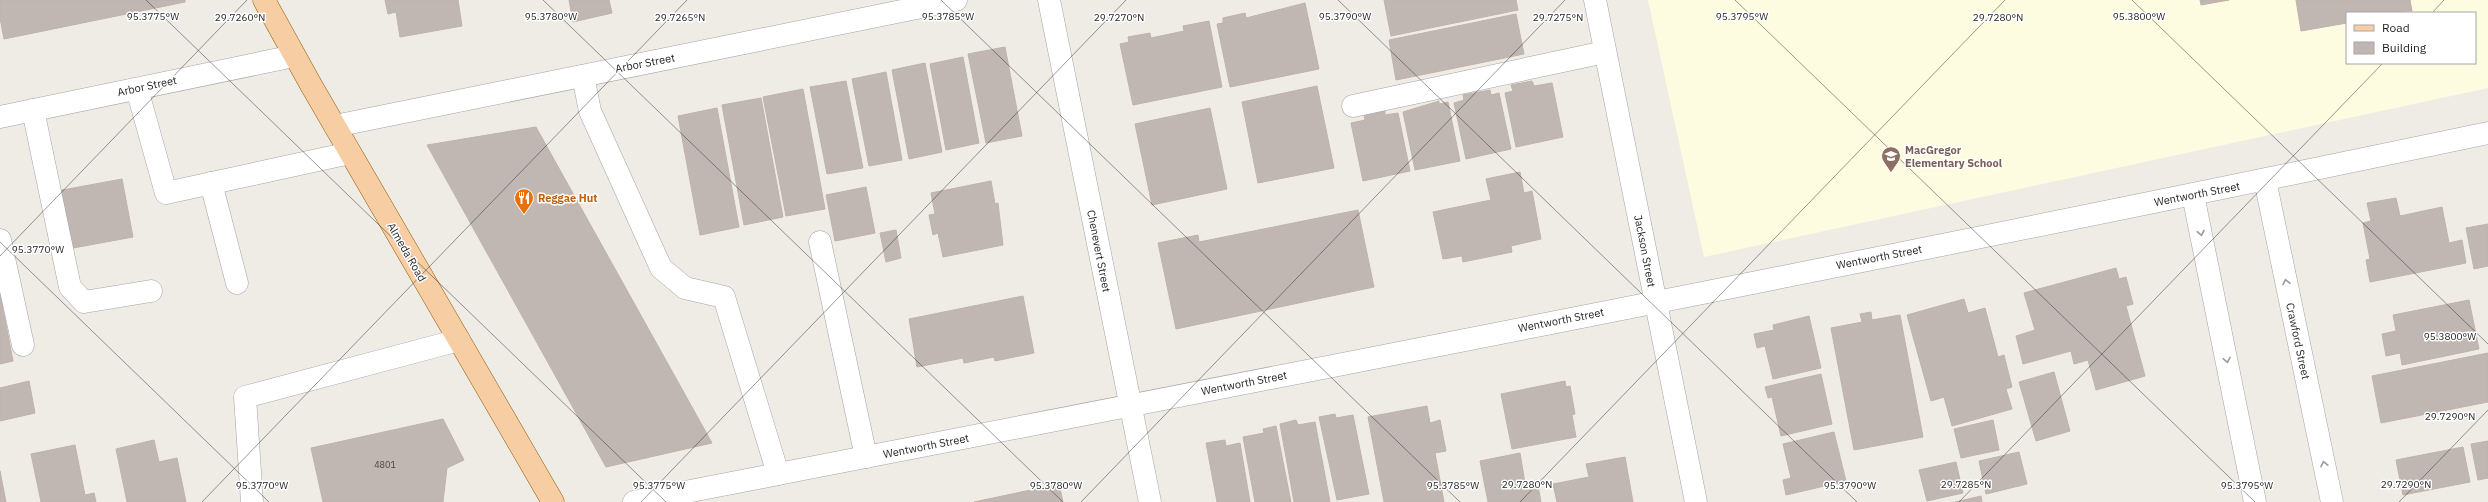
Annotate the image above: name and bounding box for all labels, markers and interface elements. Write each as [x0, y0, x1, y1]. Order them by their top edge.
text: 95.3775°W [127, 10, 179, 23]
text: 95.3780°W [525, 10, 577, 23]
text: 95.3785°W [922, 10, 974, 23]
text: 95.3790°W [1319, 10, 1371, 23]
text: 95.3795°W [1716, 10, 1768, 23]
text: 95.3800°W [2113, 10, 2165, 23]
text: 29.7260°N [215, 11, 265, 24]
text: 29.7265°N [655, 11, 705, 24]
text: 29.7270°N [1094, 11, 1144, 24]
text: 29.7275°N [1533, 11, 1583, 24]
text: 29.7280°N [1973, 11, 2023, 24]
legend [2346, 12, 2476, 64]
text: Road [2382, 20, 2410, 35]
text: Building [2382, 40, 2427, 55]
street label: Arbor Street [614, 50, 676, 76]
street label: Arbor Street [116, 73, 178, 99]
place label: MacGregor Elementary School [1905, 143, 2003, 170]
school or university icon: MacGregor Elementary School [1880, 145, 1902, 173]
street label: Wentworth Street [2153, 179, 2241, 209]
restaurant icon: Reggae Hut [513, 187, 535, 215]
place label: Reggae Hut [538, 191, 597, 205]
street label: Chenevert Street [1084, 209, 1114, 293]
street label: Jackson Street [1631, 214, 1659, 288]
street label: Almeda Road [384, 220, 430, 284]
one-way arrow [2196, 230, 2204, 236]
street label: Wentworth Street [1835, 242, 1923, 272]
text: 95.3770°W [12, 243, 64, 256]
one-way arrow [2282, 279, 2290, 285]
street label: Crawford Street [2283, 301, 2313, 381]
street label: Wentworth Street [1517, 305, 1605, 335]
text: 95.3800°W [2424, 330, 2476, 343]
one-way arrow [2222, 357, 2230, 363]
street label: Wentworth Street [1200, 368, 1288, 398]
text: 29.7290°N [2425, 410, 2475, 423]
street label: Wentworth Street [882, 431, 970, 461]
house number: 4801 [374, 459, 396, 470]
one-way arrow [2320, 461, 2329, 467]
text: 29.7280°N [1502, 478, 1552, 491]
text: 29.7285°N [1941, 478, 1991, 491]
text: 29.7290°N [2381, 478, 2431, 491]
text: 95.3770°W [236, 479, 288, 492]
text: 95.3775°W [633, 479, 685, 492]
text: 95.3780°W [1030, 479, 1082, 492]
text: 95.3785°W [1427, 479, 1479, 492]
text: 95.3790°W [1824, 479, 1876, 492]
text: 95.3795°W [2221, 479, 2273, 492]

